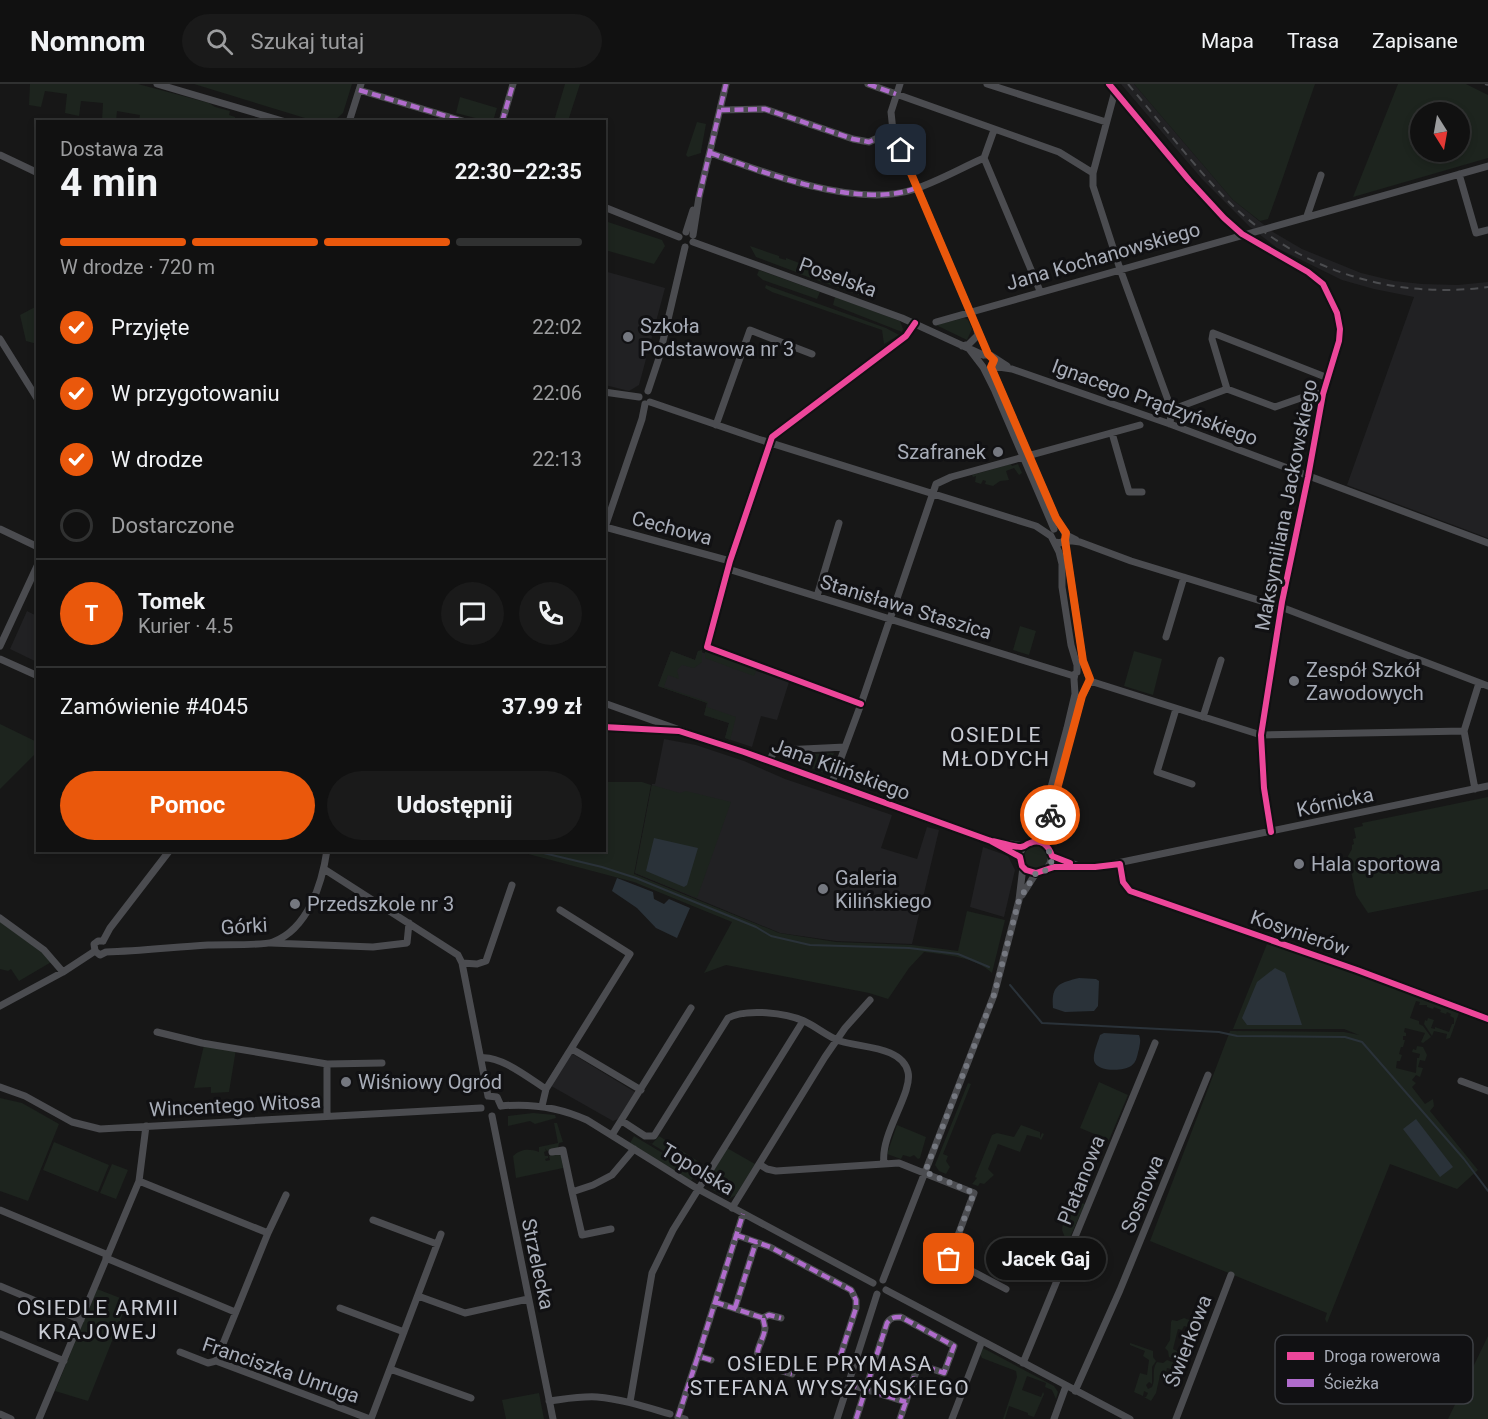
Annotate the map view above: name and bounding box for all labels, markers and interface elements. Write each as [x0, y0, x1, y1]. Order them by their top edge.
search box [182, 14, 602, 68]
text: Nomnom [30, 25, 146, 58]
icon: search [203, 25, 236, 58]
text: Szukaj tutaj [251, 29, 364, 54]
text: Mapa [1201, 29, 1254, 53]
text: Trasa [1287, 29, 1339, 53]
text: Zapisane [1372, 29, 1458, 53]
north arrow [1410, 102, 1470, 162]
map controls [1410, 102, 1470, 162]
pin [875, 124, 926, 175]
icon: home [884, 133, 917, 166]
text: Dostawa za [60, 137, 164, 161]
text: 22:30–22:35 [455, 159, 582, 184]
text: 4 min [60, 160, 158, 206]
street label: Jana Kochanowskiego [1003, 217, 1203, 295]
street label: Poselska [796, 252, 880, 302]
text: W drodze · 720 m [60, 255, 215, 279]
icon: check [60, 311, 93, 344]
place label: Szkoła Podstawowa nr 3 [640, 314, 794, 361]
text: Przyjęte [111, 315, 189, 340]
text: 22:02 [532, 315, 582, 339]
marker: Szkoła Podstawowa nr 3 [621, 330, 635, 344]
street label: Ignacego Prądzyńskiego [1049, 354, 1261, 450]
icon: check [60, 377, 93, 410]
street label: Maksymiliana Jackowskiego [1250, 377, 1322, 633]
text: W przygotowaniu [111, 381, 280, 406]
text: 22:06 [532, 381, 582, 405]
place label: Szafranek [897, 440, 987, 464]
icon: check [60, 443, 93, 476]
marker: Szafranek [991, 445, 1005, 459]
text: W drodze [111, 447, 203, 472]
text: 22:13 [532, 447, 582, 471]
street label: Cechowa [629, 506, 715, 550]
text: Dostarczone [111, 513, 234, 538]
street label: Stanisława Staszica [817, 569, 995, 645]
button: chat [441, 582, 504, 645]
button: phone [519, 582, 582, 645]
text: Tomek [138, 589, 205, 614]
text: T [85, 601, 98, 626]
text: Kurier · 4.5 [138, 614, 233, 638]
place label: Zespół Szkół Zawodowych [1306, 658, 1424, 705]
marker: Zespół Szkół Zawodowych [1287, 674, 1301, 688]
text: Zamówienie #4045 [60, 694, 248, 719]
text: 37.99 zł [502, 694, 582, 719]
district label: OSIEDLE MŁODYCH [942, 723, 1050, 771]
street label: Jana Kilińskiego [769, 733, 913, 805]
button: Pomoc [60, 771, 315, 840]
button: Udostępnij [327, 771, 582, 840]
street label: Kórnicka [1294, 782, 1376, 822]
courier [1020, 785, 1080, 845]
icon: bike [1034, 799, 1067, 832]
place label: Hala sportowa [1311, 852, 1441, 876]
marker: Hala sportowa [1292, 857, 1306, 871]
place label: Galeria Kilińskiego [835, 866, 932, 913]
marker: Galeria Kilińskiego [816, 882, 830, 896]
place label: Przedszkole nr 3 [307, 892, 454, 916]
marker: Przedszkole nr 3 [288, 897, 302, 911]
street label: Kosynierów [1247, 905, 1353, 961]
street label: Górki [220, 912, 268, 940]
place label: Wiśniowy Ogród [358, 1070, 502, 1094]
marker: Wiśniowy Ogród [339, 1075, 353, 1089]
street label: Wincentego Witosa [148, 1089, 322, 1121]
street label: Platanowa [1052, 1132, 1110, 1228]
street label: Topolska [657, 1138, 739, 1200]
street label: Sosnowa [1116, 1152, 1168, 1236]
street label: Strzelecka [517, 1216, 559, 1312]
pin [923, 1233, 974, 1284]
callout: Jacek Gaj [985, 1238, 1105, 1280]
icon: bag [932, 1242, 965, 1275]
text: Jacek Gaj [1002, 1247, 1090, 1271]
street label: Świerkowa [1159, 1292, 1217, 1390]
district label: OSIEDLE ARMII KRAJOWEJ [17, 1296, 179, 1344]
street label: Franciszka Unruga [199, 1332, 363, 1408]
legend [1275, 1335, 1473, 1404]
text: Droga rowerowa [1324, 1347, 1441, 1366]
district label: OSIEDLE PRYMASA STEFANA WYSZYŃSKIEGO [690, 1352, 970, 1400]
text: Ścieżka [1324, 1373, 1379, 1393]

